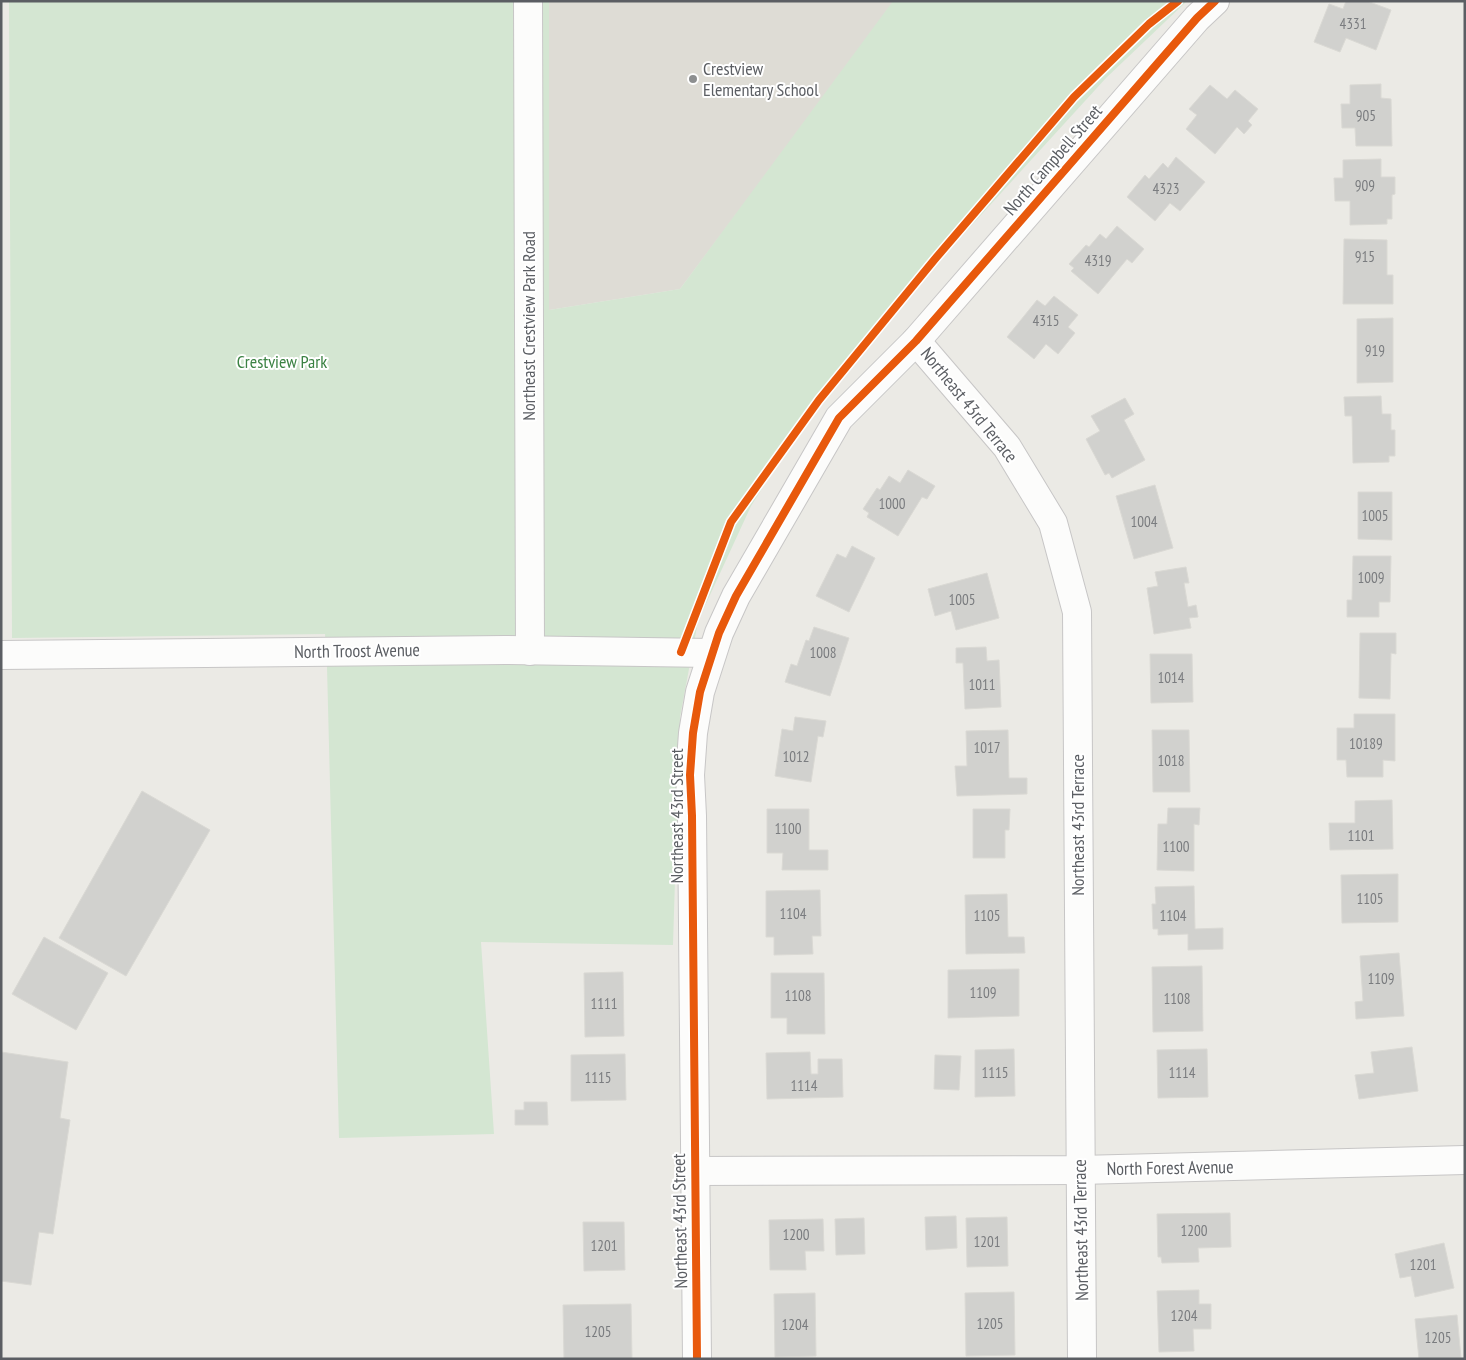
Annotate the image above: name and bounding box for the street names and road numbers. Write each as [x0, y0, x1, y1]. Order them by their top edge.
street label: North Campbell Street [998, 100, 1107, 220]
street label: Northeast Crestview Park Road [517, 231, 540, 421]
street label: Northeast 43rd Terrace [916, 342, 1023, 467]
street label: North Troost Avenue [294, 638, 420, 663]
street label: Northeast 43rd Street [665, 748, 688, 884]
street label: Northeast 43rd Terrace [1066, 754, 1089, 896]
street label: Northeast 43rd Street [667, 1153, 692, 1289]
street label: North Forest Avenue [1106, 1155, 1234, 1180]
street label: Northeast 43rd Terrace [1068, 1159, 1093, 1301]

